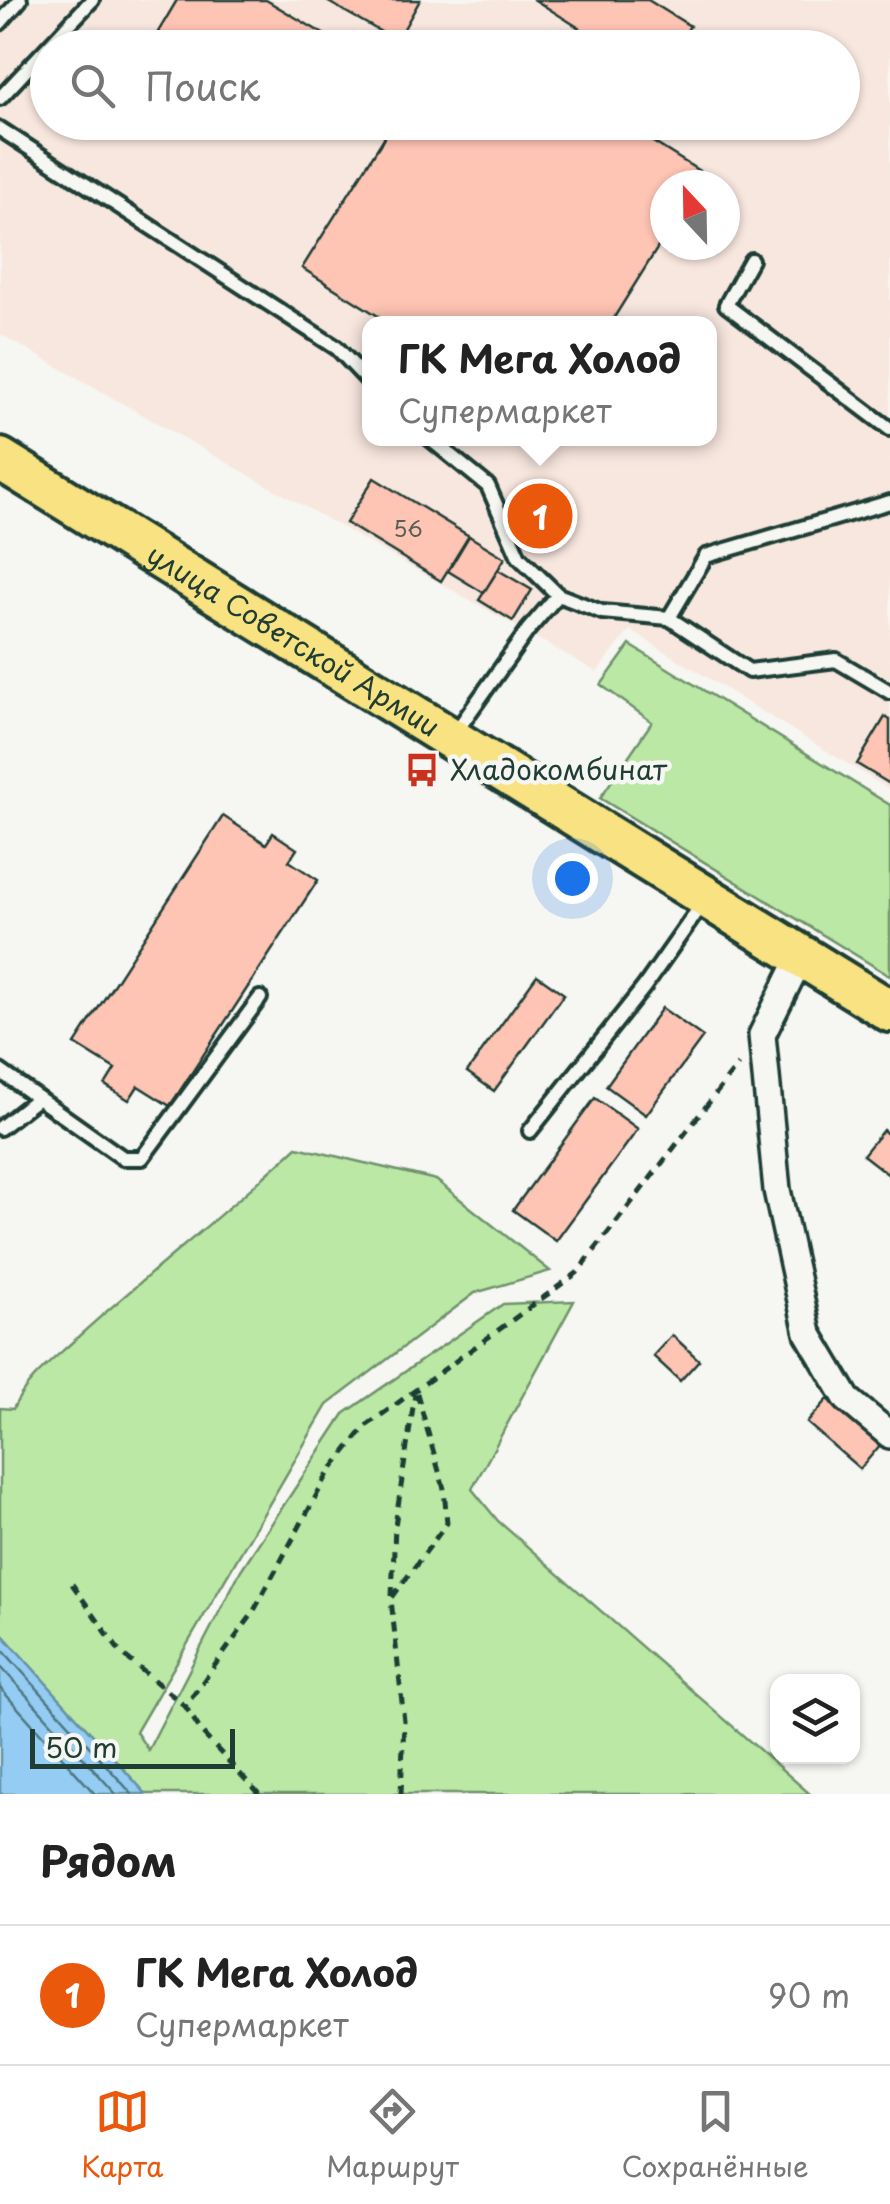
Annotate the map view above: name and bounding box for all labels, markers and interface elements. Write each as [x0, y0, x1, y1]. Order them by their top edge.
search box [30, 30, 860, 140]
text: Поиск [145, 57, 260, 114]
icon: search [65, 58, 120, 113]
north arrow [650, 170, 740, 260]
popup [362, 316, 717, 446]
text: ГК Мега Холод [398, 329, 681, 386]
text: Супермаркет [398, 386, 612, 434]
pin: 1 [508, 478, 572, 554]
house number: 56 [393, 511, 423, 544]
street label: улица Советской Армии [139, 532, 449, 747]
place label: Хладокомбинат [450, 747, 668, 790]
bus stop icon: Хладокомбинат [403, 751, 441, 789]
your location [547, 853, 598, 904]
map controls [770, 1674, 860, 1764]
button: layers [770, 1674, 860, 1764]
scale bar [30, 1724, 235, 1768]
text: 50 m [45, 1725, 118, 1768]
text: Рядом [40, 1828, 177, 1891]
text: ГК Мега Холод [135, 1943, 418, 2000]
text: 1 [65, 1971, 80, 2019]
text: 90 m [768, 1971, 850, 2019]
text: Супермаркет [135, 2000, 349, 2048]
tab: Карта [81, 2084, 164, 2187]
tab: Маршрут [326, 2084, 459, 2187]
tab: Сохранённые [621, 2084, 809, 2187]

